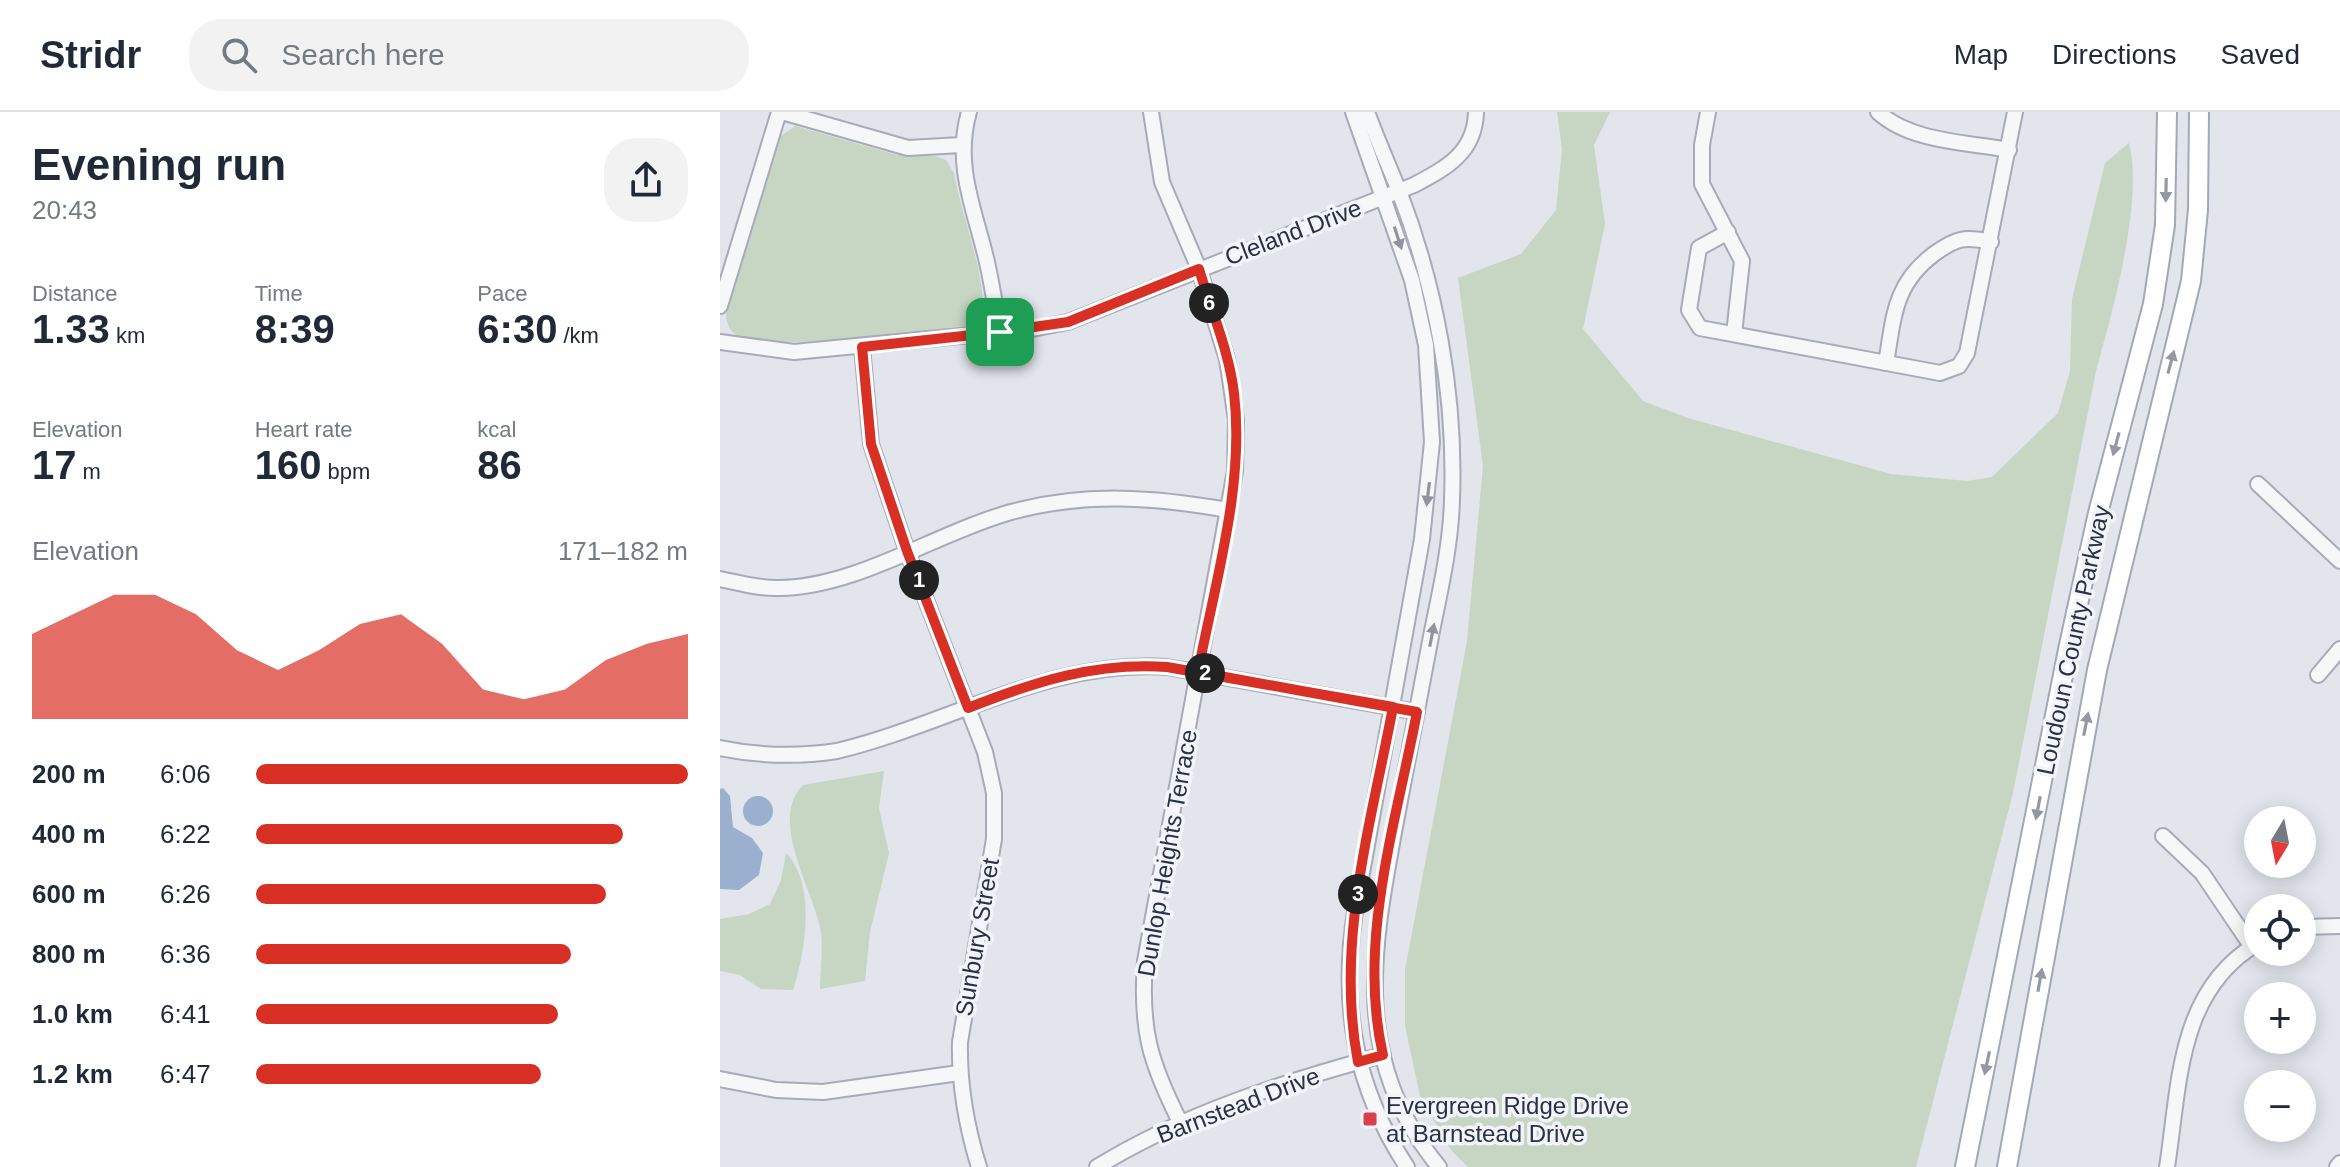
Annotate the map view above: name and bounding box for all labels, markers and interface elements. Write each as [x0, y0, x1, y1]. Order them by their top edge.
search box [189, 19, 749, 91]
icon: search [217, 33, 261, 77]
text: Stridr [40, 34, 141, 76]
text: Search here [281, 38, 445, 71]
text: Map [1954, 39, 2008, 70]
text: Directions [2052, 39, 2177, 70]
text: Saved [2221, 39, 2300, 70]
button: share [604, 138, 688, 222]
text: Evening run [32, 140, 286, 189]
one-way arrow [2160, 178, 2173, 203]
street label: Cleland Drive [1221, 194, 1365, 270]
text: 20:43 [32, 195, 97, 225]
one-way arrow [1393, 226, 1405, 250]
text: Distance [32, 281, 118, 306]
text: Time [255, 281, 303, 306]
text: Pace [477, 281, 527, 306]
pin: 6 [1189, 283, 1229, 323]
text: 6 [1203, 290, 1215, 315]
pin [966, 298, 1034, 366]
text: 1.33 [32, 307, 110, 351]
text: 8:39 [255, 307, 335, 351]
text: 6:30 [477, 307, 557, 351]
icon: arrive [978, 310, 1022, 354]
text: km [110, 323, 145, 348]
text: /km [557, 323, 599, 348]
one-way arrow [2166, 350, 2178, 375]
text: Elevation [32, 417, 123, 442]
text: Heart rate [255, 417, 352, 442]
text: kcal [477, 417, 516, 442]
one-way arrow [2110, 432, 2122, 457]
text: 17 [32, 443, 77, 487]
text: 160 [255, 443, 321, 487]
text: 86 [477, 443, 522, 487]
text: m [77, 459, 101, 484]
text: bpm [321, 459, 370, 484]
one-way arrow [1421, 482, 1434, 507]
street label: Loudoun County Parkway [2031, 503, 2115, 777]
text: Elevation [32, 536, 139, 566]
text: 171–182 m [558, 536, 688, 566]
pin: 1 [899, 560, 939, 600]
text: 1 [913, 567, 925, 592]
one-way arrow [1426, 622, 1438, 647]
pin: 2 [1185, 653, 1225, 693]
text: 2 [1199, 660, 1211, 685]
one-way arrow [2080, 711, 2093, 736]
street label: Dunlop Heights Terrace [1132, 727, 1202, 979]
text: 200 m [32, 759, 106, 789]
text: 6:06 [160, 759, 211, 789]
one-way arrow [2031, 795, 2043, 820]
north arrow [2244, 806, 2316, 878]
map controls [2244, 806, 2316, 1142]
text: 400 m [32, 819, 106, 849]
text: 6:22 [160, 819, 211, 849]
street label: Sunbury Street [950, 856, 1004, 1018]
pin: 3 [1338, 874, 1378, 914]
text: 600 m [32, 879, 106, 909]
text: 6:26 [160, 879, 211, 909]
text: 3 [1352, 881, 1364, 906]
button: locate [2244, 894, 2316, 966]
text: 800 m [32, 939, 106, 969]
text: 6:36 [160, 939, 211, 969]
one-way arrow [2034, 967, 2047, 992]
button: + [2244, 982, 2316, 1054]
text: 1.0 km [32, 999, 113, 1029]
text: 6:41 [160, 999, 211, 1029]
one-way arrow [1980, 1050, 1993, 1075]
text: 1.2 km [32, 1059, 113, 1089]
text: 6:47 [160, 1059, 211, 1089]
street label: Barnstead Drive [1153, 1062, 1323, 1148]
button: − [2244, 1070, 2316, 1142]
place label: Evergreen Ridge Drive at Barnstead Drive [1386, 1092, 1629, 1147]
marker: Evergreen Ridge Drive at Barnstead Drive [1361, 1110, 1379, 1128]

